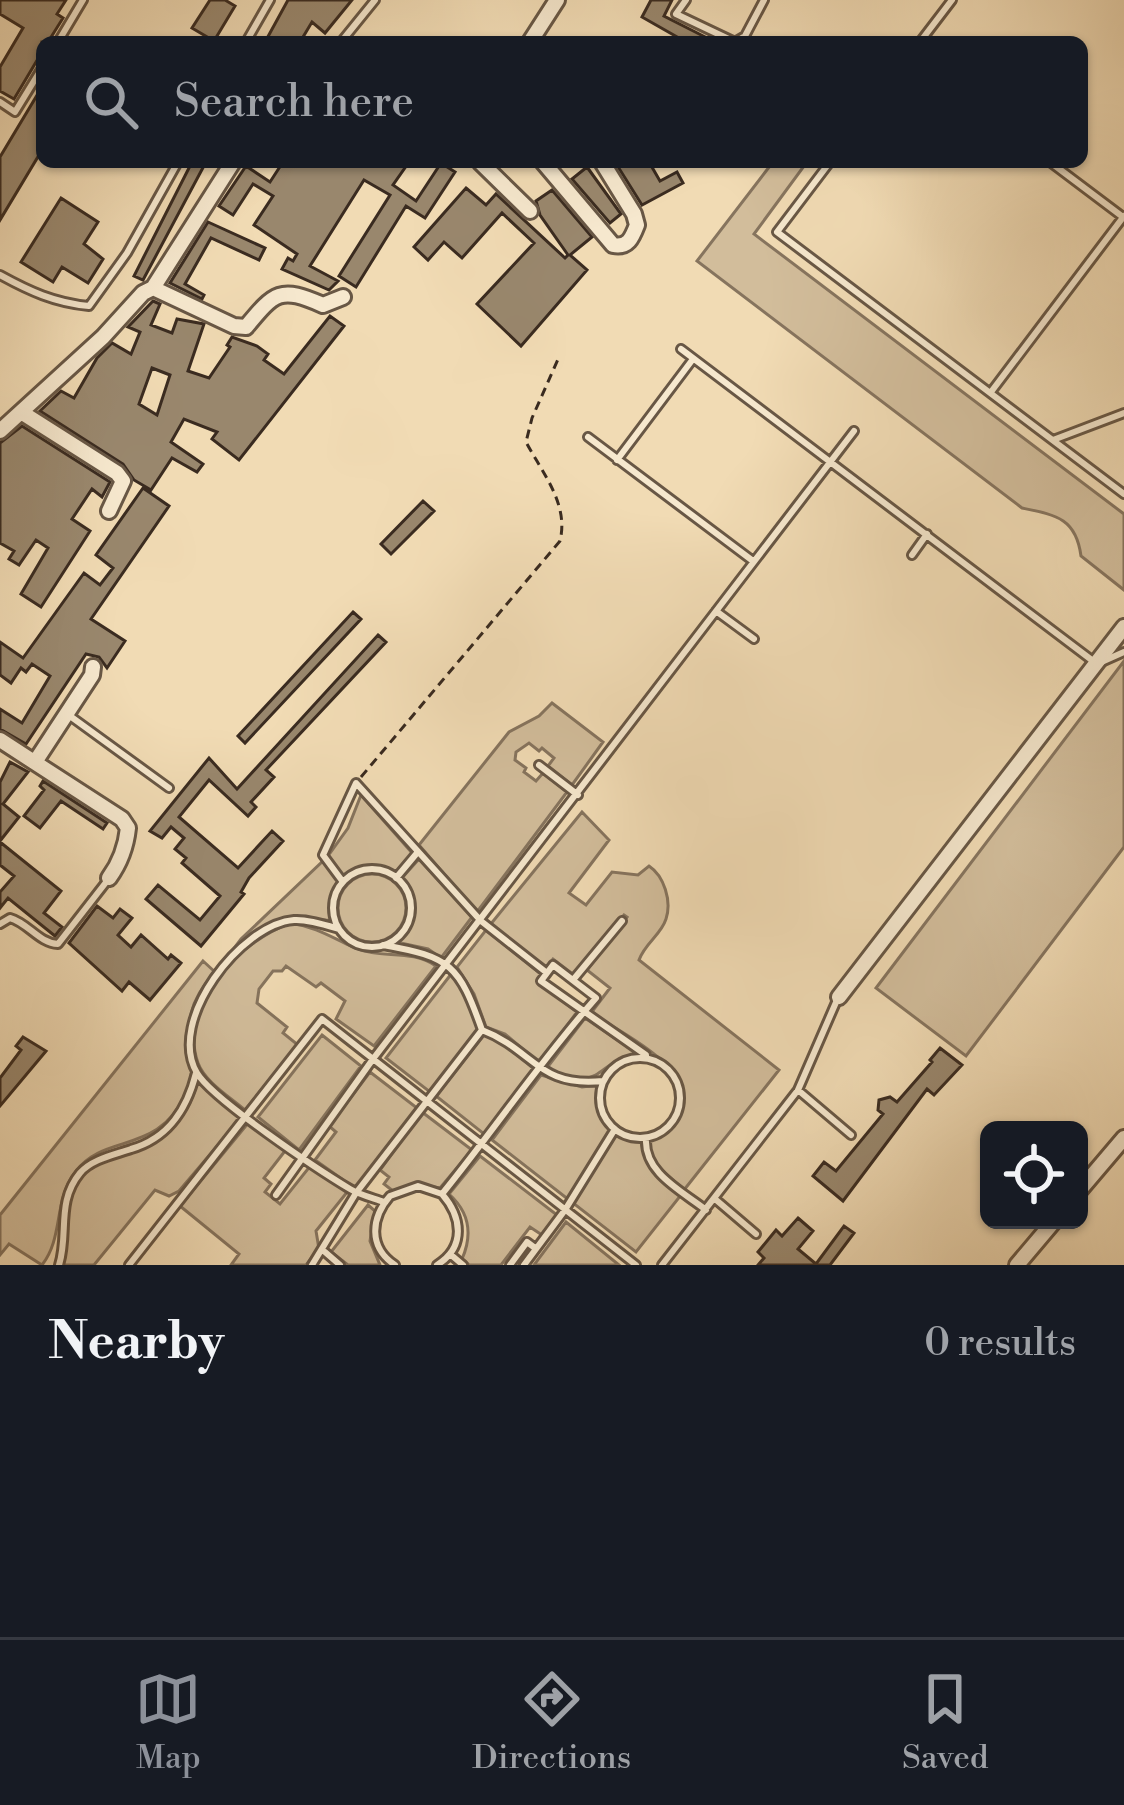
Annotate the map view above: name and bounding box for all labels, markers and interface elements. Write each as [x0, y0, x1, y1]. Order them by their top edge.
search box [36, 36, 1088, 168]
icon: search [78, 69, 144, 135]
text: Search here [174, 74, 414, 131]
map controls [980, 1121, 1088, 1229]
button: locate [980, 1121, 1088, 1229]
text: Nearby [48, 1311, 224, 1375]
text: 0 results [924, 1319, 1076, 1368]
tab: Map [135, 1666, 201, 1779]
tab: Directions [472, 1666, 631, 1779]
tab: Saved [902, 1666, 989, 1779]

